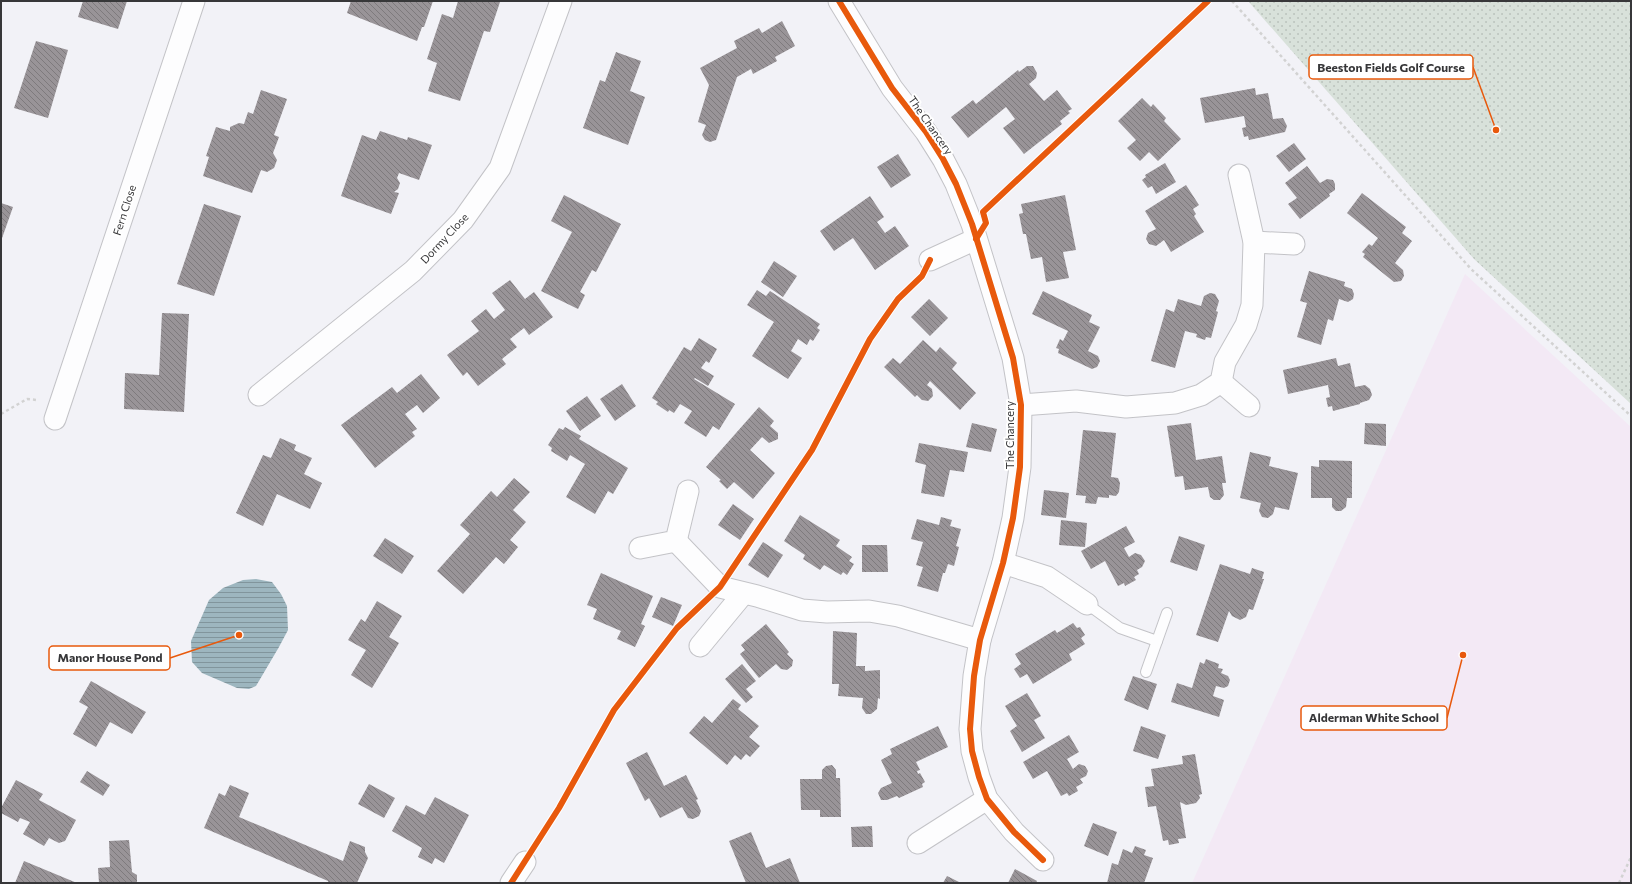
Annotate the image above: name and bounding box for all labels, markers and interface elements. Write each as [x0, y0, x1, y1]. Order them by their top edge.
callout: Beeston Fields Golf Course [1309, 55, 1473, 79]
text: Beeston Fields Golf Course [1317, 60, 1465, 74]
street label: The Chancery [906, 93, 956, 157]
street label: Fern Close [110, 183, 138, 237]
street label: Dormy Close [417, 210, 471, 266]
street label: The Chancery [1003, 400, 1016, 469]
callout: Manor House Pond [49, 646, 170, 670]
text: Manor House Pond [57, 650, 163, 664]
callout: Alderman White School [1301, 706, 1447, 730]
text: Alderman White School [1309, 710, 1439, 724]

